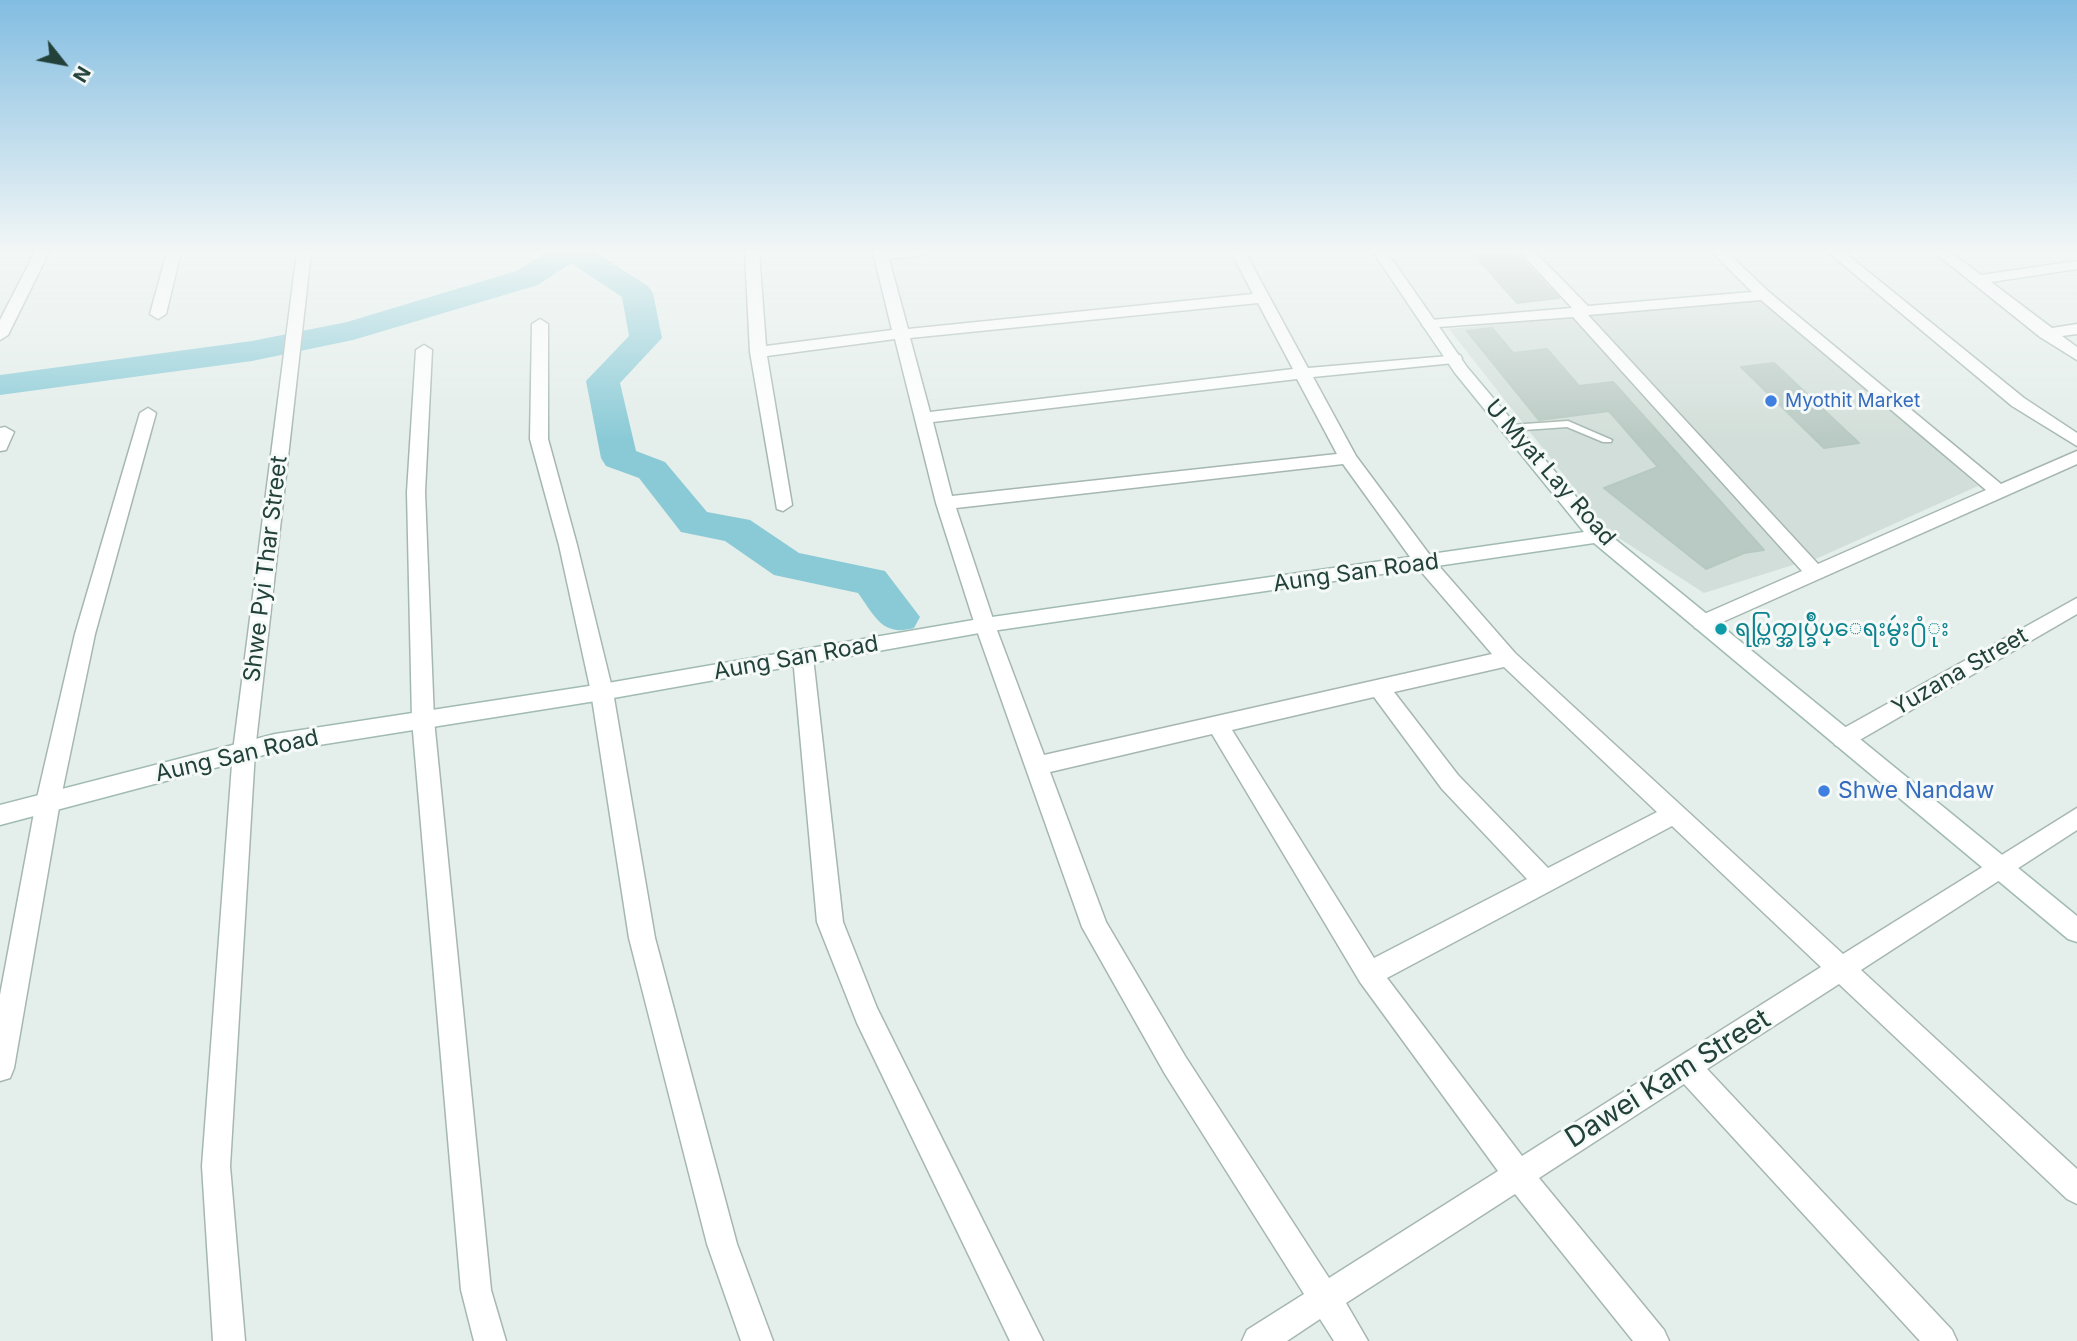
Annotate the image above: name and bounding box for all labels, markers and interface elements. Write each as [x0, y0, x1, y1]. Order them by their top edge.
north arrow [28, 28, 98, 98]
text: N [68, 62, 95, 86]
place label: Myothit Market [1785, 390, 1920, 412]
marker: Myothit Market [1763, 393, 1779, 409]
street label: U Myat Lay Road [1479, 394, 1621, 552]
street label: Shwe Pyi Thar Street [238, 454, 294, 684]
street label: Aung San Road [1271, 548, 1441, 598]
place label: ရပ္ကြက္အုပ္ခ်ဳပ္ေရးမွဴး႐ံုး [1735, 615, 1949, 643]
marker: ရပ္ကြက္အုပ္ခ်ဳပ္ေရးမွဴး႐ံုး [1713, 621, 1729, 637]
street label: Yuzana Street [1887, 622, 2033, 722]
street label: Aung San Road [711, 630, 881, 686]
street label: Aung San Road [153, 724, 321, 788]
place label: Shwe Nandaw [1838, 777, 1994, 805]
marker: Shwe Nandaw [1816, 783, 1832, 799]
street label: Dawei Kam Street [1559, 1002, 1777, 1156]

